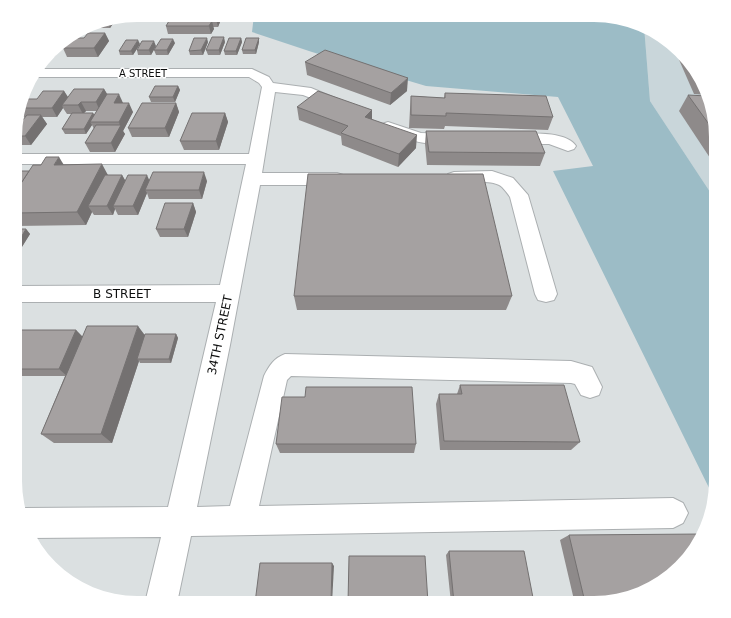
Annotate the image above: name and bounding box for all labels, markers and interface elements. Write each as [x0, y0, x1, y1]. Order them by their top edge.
street label: A STREET [119, 68, 168, 79]
street label: B STREET [93, 287, 152, 301]
street label: 34TH STREET [205, 293, 235, 376]

